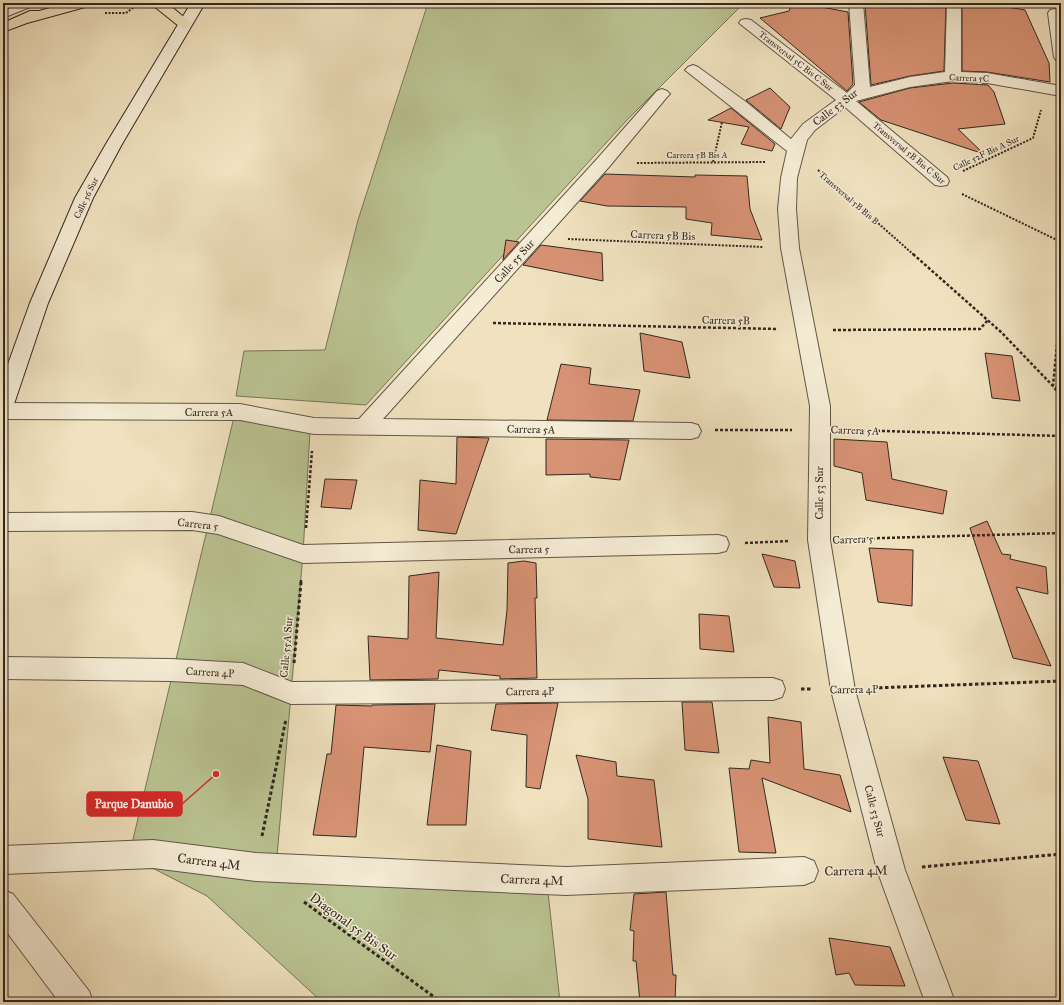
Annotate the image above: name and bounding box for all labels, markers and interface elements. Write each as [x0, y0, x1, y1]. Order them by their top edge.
street label: Transversal 5C Bis C Sur [757, 28, 836, 93]
street label: Carrera 5C [949, 71, 989, 84]
street label: Calle 53 Sur [810, 86, 861, 129]
street label: Transversal 5B Bis C Sur [871, 119, 948, 187]
street label: Calle 52F Bis A Sur [951, 132, 1021, 173]
street label: Carrera 5B Bis A [666, 149, 728, 160]
street label: Transversal 5B Bis B [817, 169, 882, 227]
street label: Calle 56 Sur [71, 175, 101, 220]
street label: Carrera 5B Bis [630, 228, 696, 243]
street label: Calle 55 Sur [492, 236, 538, 286]
street label: Carrera 5B [702, 314, 750, 327]
street label: Carrera 5A [185, 406, 234, 419]
street label: Carrera 5A [507, 423, 556, 436]
street label: Carrera 5A [830, 423, 880, 438]
street label: Calle 53 Sur [813, 466, 826, 520]
street label: Carrera 5 [177, 516, 219, 533]
street label: Carrera 5 [832, 532, 874, 547]
street label: Carrera 5 [508, 543, 550, 556]
street label: Calle 55A Sur [277, 615, 296, 678]
street label: Carrera 4P [185, 665, 235, 680]
street label: Carrera 4P [830, 683, 879, 696]
street label: Carrera 4P [506, 685, 555, 698]
street label: Calle 53 Sur [861, 784, 888, 839]
callout: Parque Danubio [87, 792, 182, 816]
text: Parque Danubio [95, 797, 173, 812]
street label: Carrera 4M [177, 850, 241, 874]
street label: Carrera 4M [824, 862, 888, 880]
street label: Carrera 4M [500, 871, 564, 889]
street label: Diagonal 55 Bis Sur [306, 890, 401, 964]

